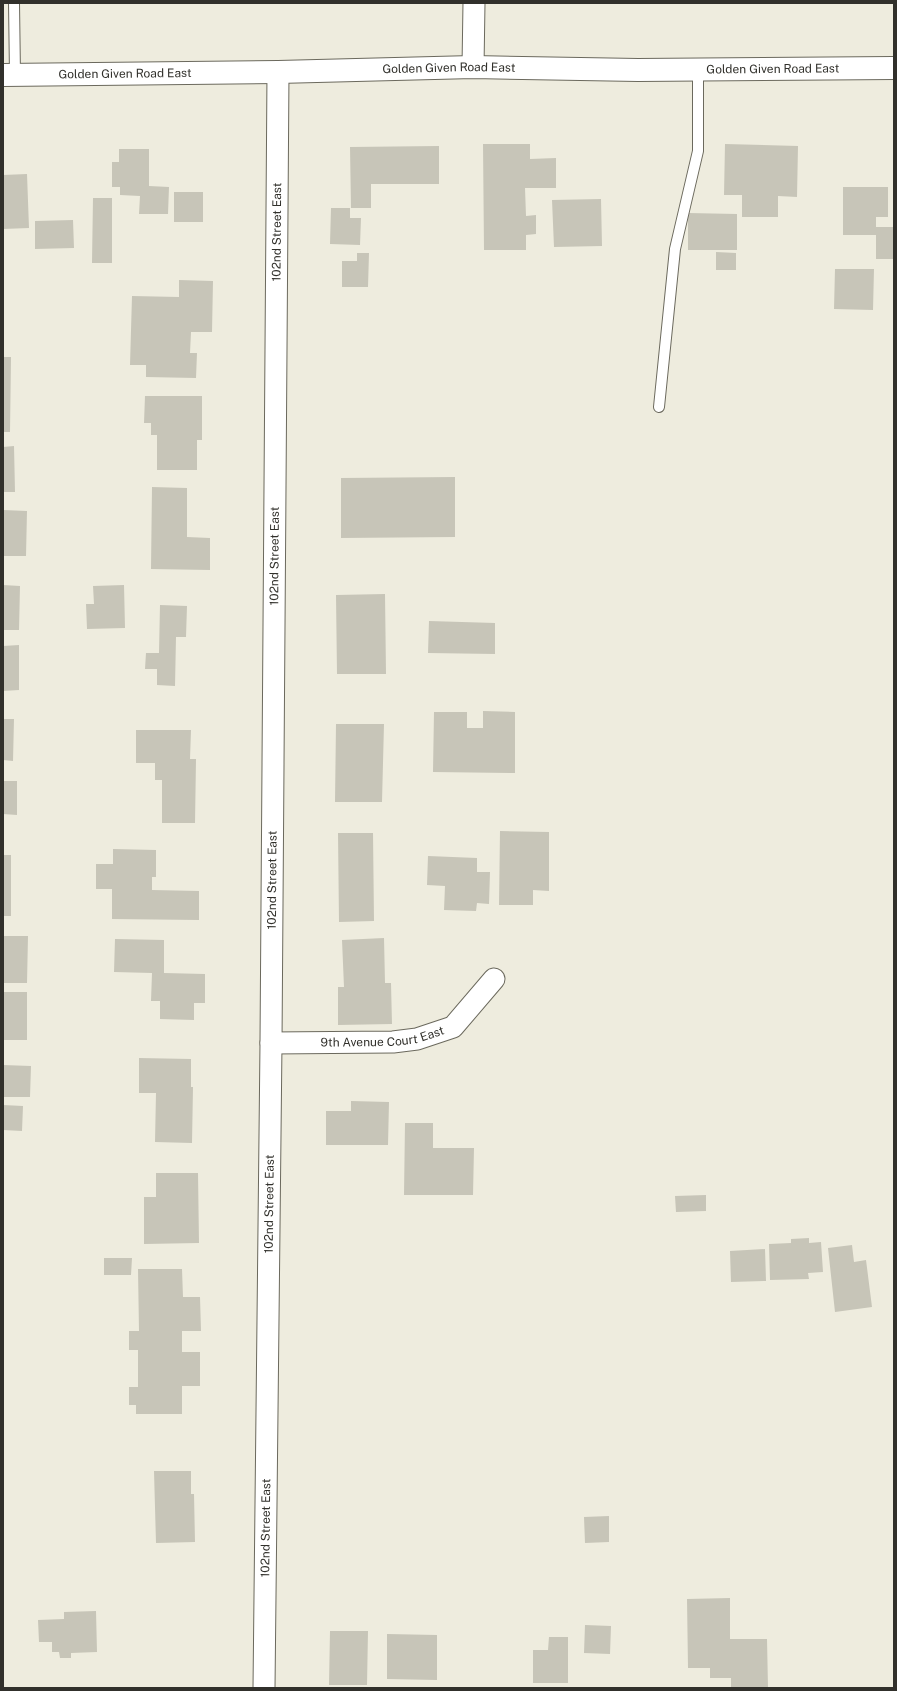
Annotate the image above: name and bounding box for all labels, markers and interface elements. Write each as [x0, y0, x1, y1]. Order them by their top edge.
street label: Golden Given Road East [382, 60, 516, 76]
street label: Golden Given Road East [706, 61, 840, 76]
street label: Golden Given Road East [58, 66, 192, 81]
street label: 102nd Street East [269, 182, 284, 282]
street label: 102nd Street East [267, 506, 282, 606]
street label: 102nd Street East [265, 830, 280, 930]
street label: 9th Avenue Court East [321, 1023, 446, 1050]
street label: 102nd Street East [262, 1154, 277, 1254]
street label: 102nd Street East [258, 1478, 273, 1578]

